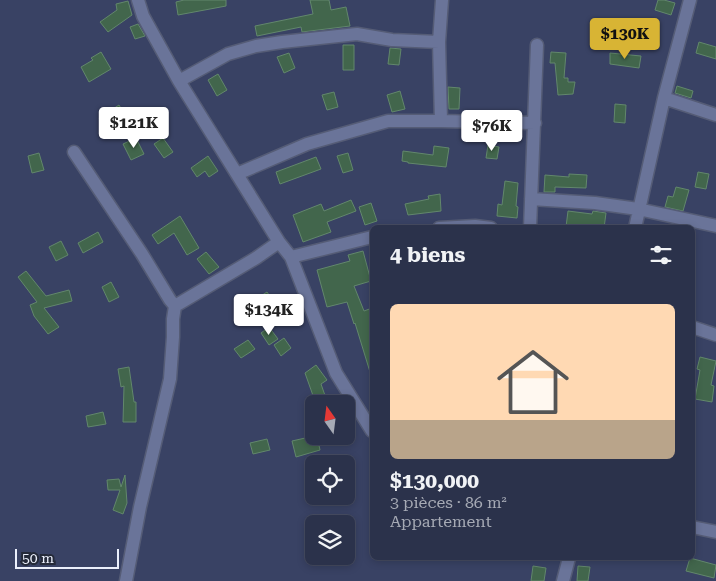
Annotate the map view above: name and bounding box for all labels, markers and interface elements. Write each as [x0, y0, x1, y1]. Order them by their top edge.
pin: $130K [590, 18, 660, 60]
text: $130K [601, 24, 649, 43]
pin: $121K [99, 106, 169, 149]
pin: $76K [462, 110, 522, 152]
text: $121K [110, 113, 158, 132]
text: $76K [472, 116, 512, 135]
icon: filters [647, 241, 675, 269]
text: 4 biens [390, 243, 465, 267]
pin: $134K [234, 294, 304, 336]
text: $134K [245, 300, 293, 319]
icon: home [488, 337, 578, 427]
north arrow [305, 395, 355, 445]
map controls [305, 395, 355, 565]
button: locate [305, 455, 355, 505]
text: $130,000 [390, 469, 479, 493]
text: 3 pièces · 86 m² [390, 493, 507, 512]
text: Appartement [390, 512, 492, 531]
button: layers [305, 515, 355, 565]
scale bar [15, 546, 119, 569]
text: 50 m [22, 550, 54, 566]

